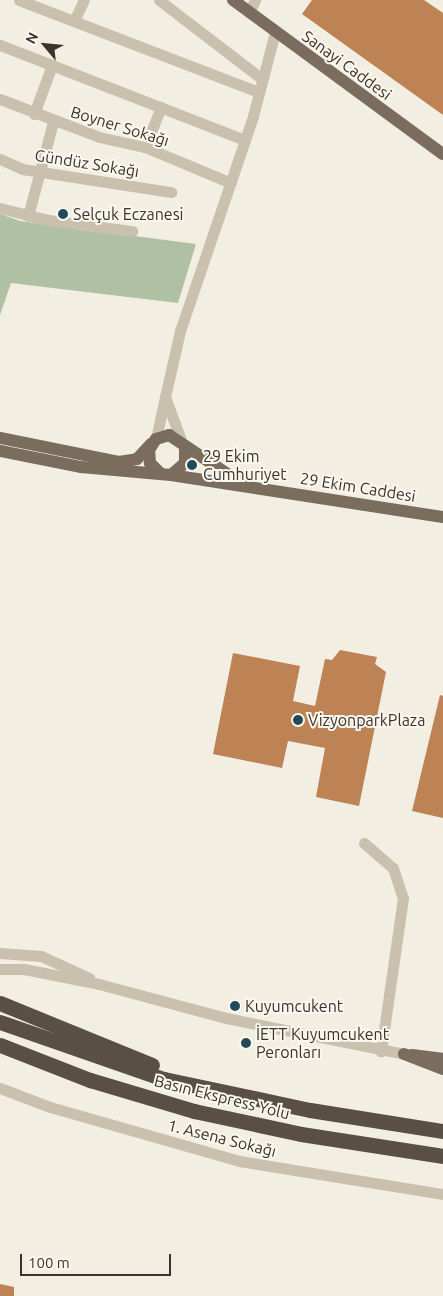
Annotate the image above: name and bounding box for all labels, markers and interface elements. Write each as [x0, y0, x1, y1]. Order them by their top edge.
north arrow [20, 20, 70, 70]
street label: Sanayi Caddesi [299, 26, 395, 104]
text: N [22, 30, 41, 46]
street label: Boyner Sokağı [68, 102, 172, 150]
street label: Gündüz Sokağı [33, 145, 141, 181]
place label: Selçuk Eczanesi [73, 204, 183, 224]
marker: Selçuk Eczanesi [57, 208, 69, 220]
place label: 29 Ekim Cumhuriyet [203, 446, 287, 484]
marker: 29 Ekim Cumhuriyet [185, 458, 199, 472]
street label: 29 Ekim Caddesi [299, 468, 417, 506]
place label: VizyonparkPlaza [308, 710, 425, 730]
marker: VizyonparkPlaza [292, 714, 304, 726]
place label: Kuyumcukent [245, 996, 343, 1016]
marker: Kuyumcukent [229, 1000, 241, 1012]
place label: İETT Kuyumcukent Peronları [256, 1024, 389, 1062]
marker: İETT Kuyumcukent Peronları [240, 1037, 252, 1049]
street label: Basın Ekspress Yolu [152, 1071, 292, 1123]
street label: 1. Asena Sokağı [166, 1115, 278, 1161]
scale bar [22, 1244, 174, 1276]
text: 100 m [28, 1254, 70, 1271]

